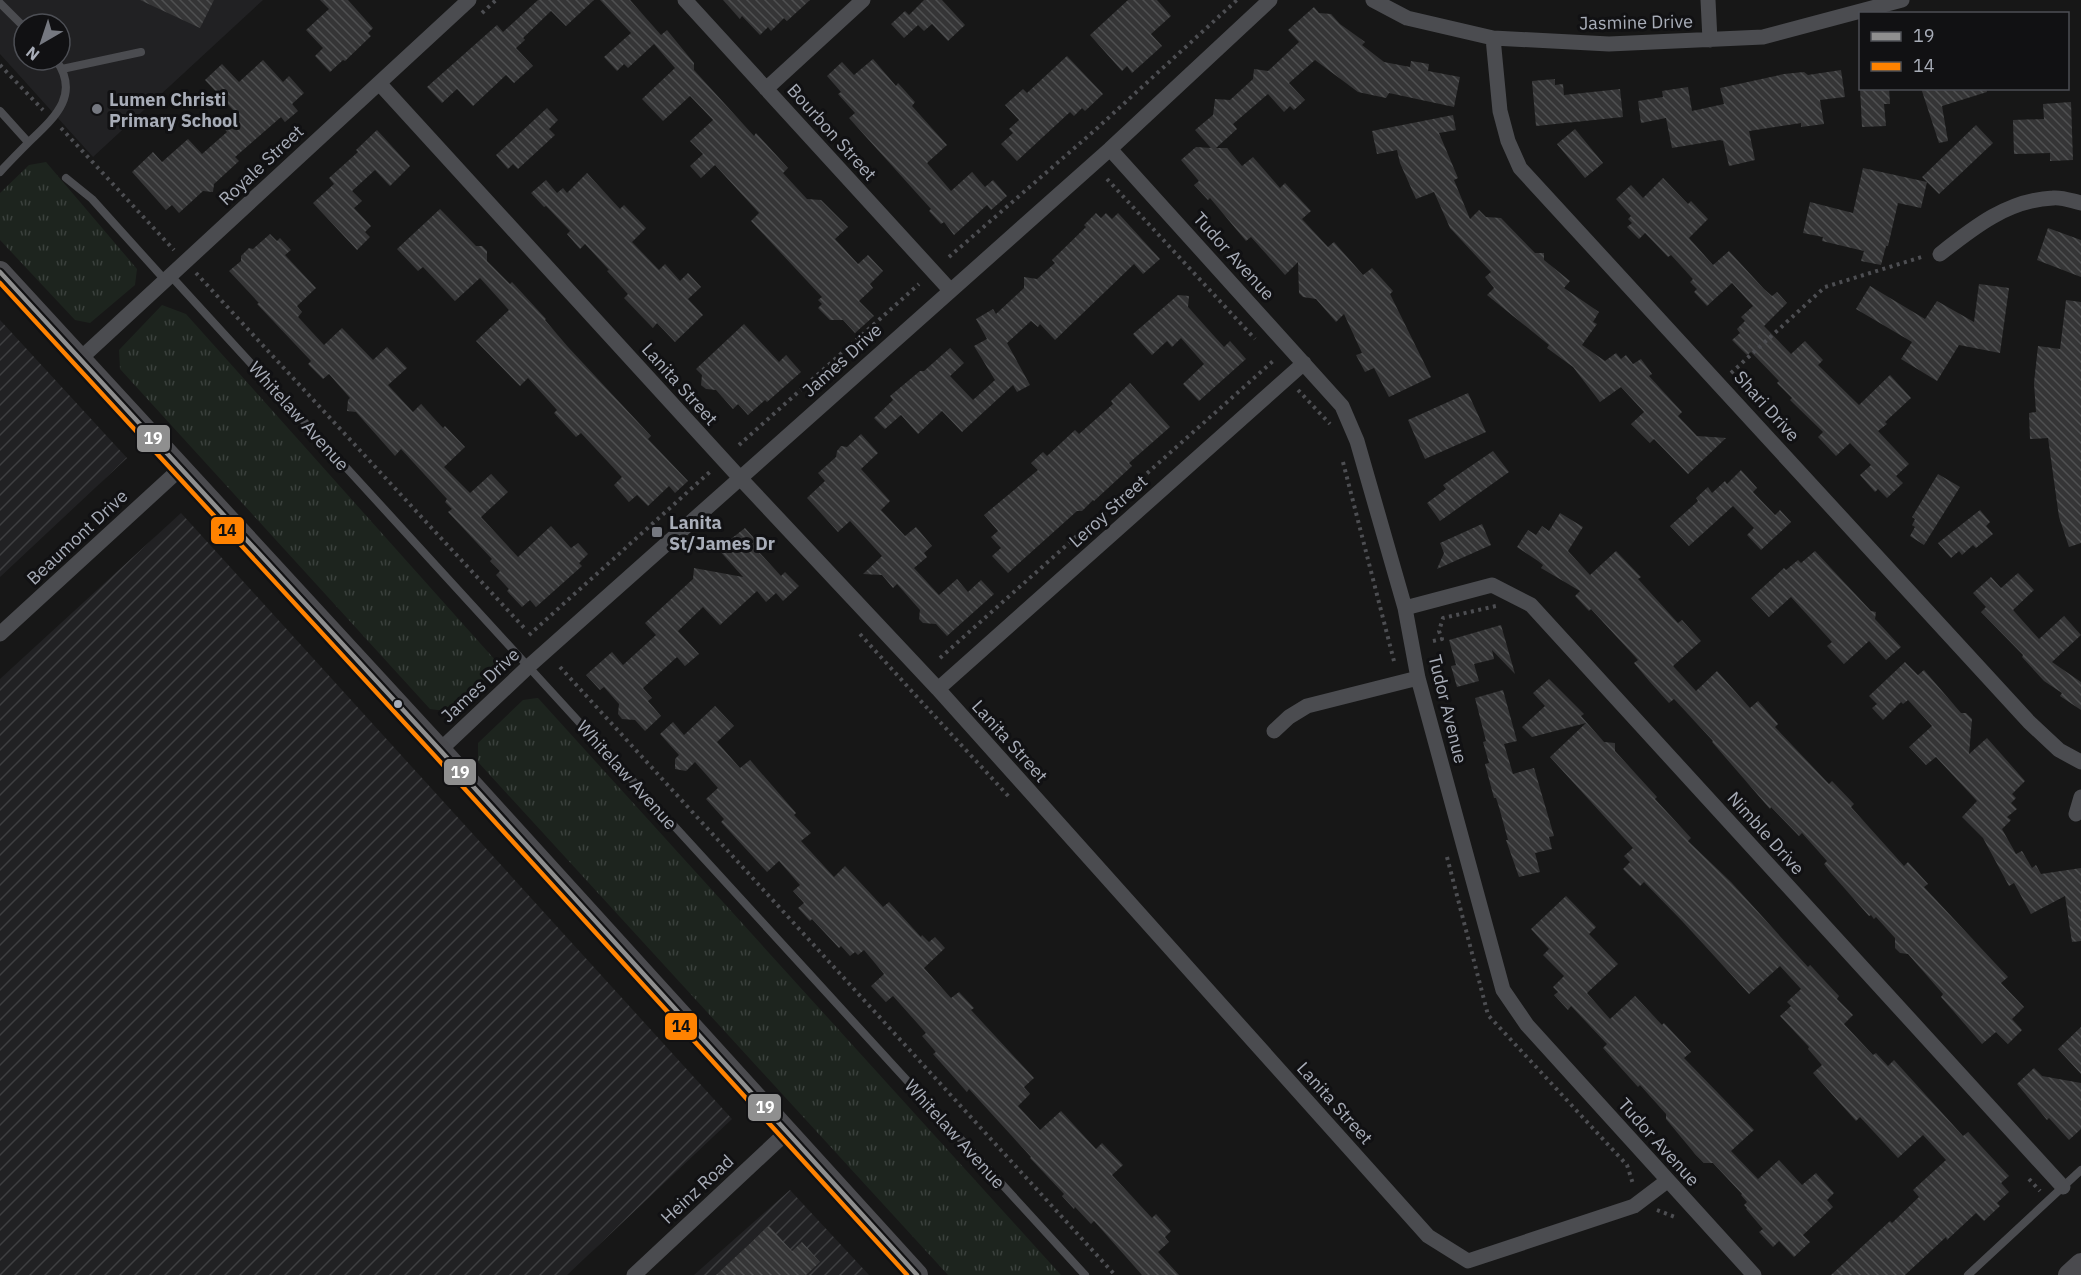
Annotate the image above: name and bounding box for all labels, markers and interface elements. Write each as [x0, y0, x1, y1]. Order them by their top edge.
street label: Jasmine Drive [1579, 10, 1693, 34]
north arrow [12, 12, 72, 72]
legend [1859, 12, 2069, 90]
text: 19 [1913, 24, 1935, 47]
text: N [22, 42, 43, 65]
text: 14 [1913, 54, 1935, 77]
street label: Bourbon Street [782, 79, 882, 185]
place label: Lumen Christi Primary School [109, 88, 238, 132]
marker: Lumen Christi Primary School [90, 102, 104, 116]
street label: Royale Street [214, 120, 308, 210]
street label: Tudor Avenue [1188, 207, 1280, 305]
street label: James Drive [797, 318, 887, 402]
street label: Lanita Street [637, 338, 723, 430]
street label: Whitelaw Avenue [244, 356, 354, 476]
street label: Shari Drive [1729, 366, 1805, 446]
line badge: 19 [136, 424, 171, 453]
text: 19 [143, 428, 163, 448]
street label: Leroy Street [1064, 470, 1152, 552]
street label: Beaumont Drive [22, 484, 132, 590]
place label: Lanita St/James Dr [669, 511, 775, 555]
line badge: 14 [210, 516, 245, 545]
text: 14 [217, 520, 237, 540]
marker: Lanita St/James Dr [650, 525, 664, 539]
street label: James Drive [436, 643, 524, 727]
street label: Tudor Avenue [1423, 652, 1473, 766]
street label: Lanita Street [967, 695, 1053, 787]
unlabelled marker [392, 698, 404, 710]
street label: Whitelaw Avenue [572, 715, 682, 835]
line badge: 19 [443, 758, 477, 786]
text: 19 [450, 762, 470, 782]
street label: Nimble Drive [1723, 787, 1809, 879]
line badge: 14 [664, 1012, 698, 1041]
text: 14 [671, 1016, 691, 1036]
street label: Lanita Street [1292, 1057, 1378, 1149]
street label: Whitelaw Avenue [900, 1074, 1010, 1194]
line badge: 19 [747, 1093, 782, 1122]
street label: Tudor Avenue [1613, 1093, 1705, 1191]
text: 19 [755, 1097, 775, 1117]
street label: Heinz Road [656, 1149, 738, 1229]

